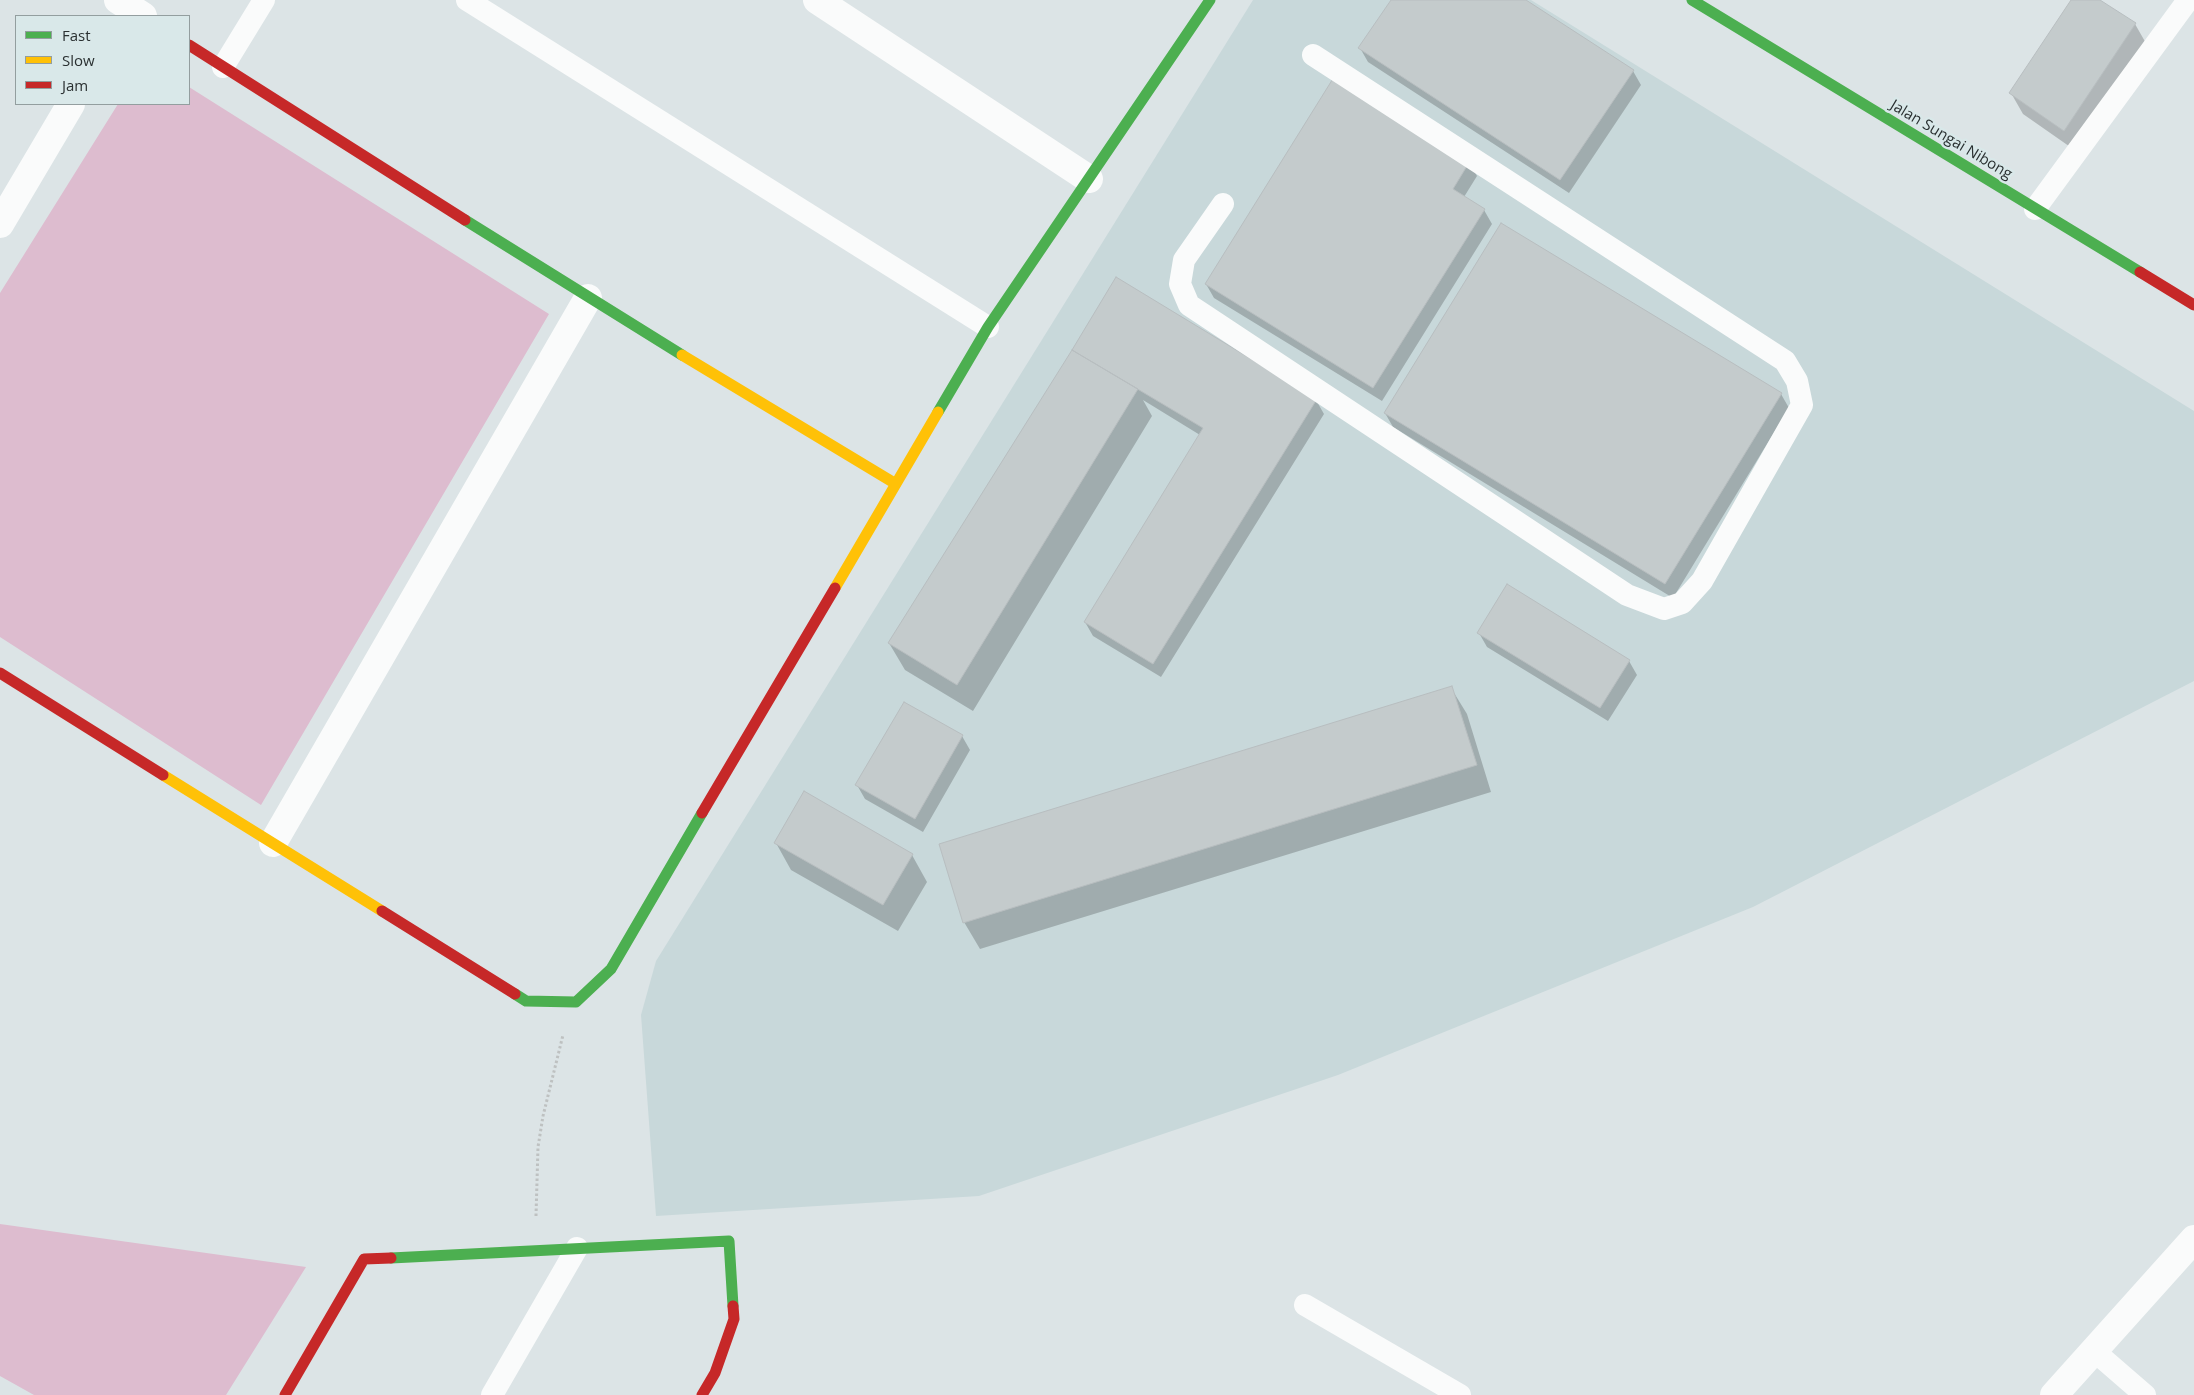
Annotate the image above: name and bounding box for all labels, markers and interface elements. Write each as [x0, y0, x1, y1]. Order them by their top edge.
legend [15, 15, 190, 105]
text: Fast [62, 25, 91, 45]
text: Slow [62, 50, 95, 70]
text: Jam [62, 75, 88, 95]
street label: Jalan Sungai Nibong [1887, 96, 2015, 184]

